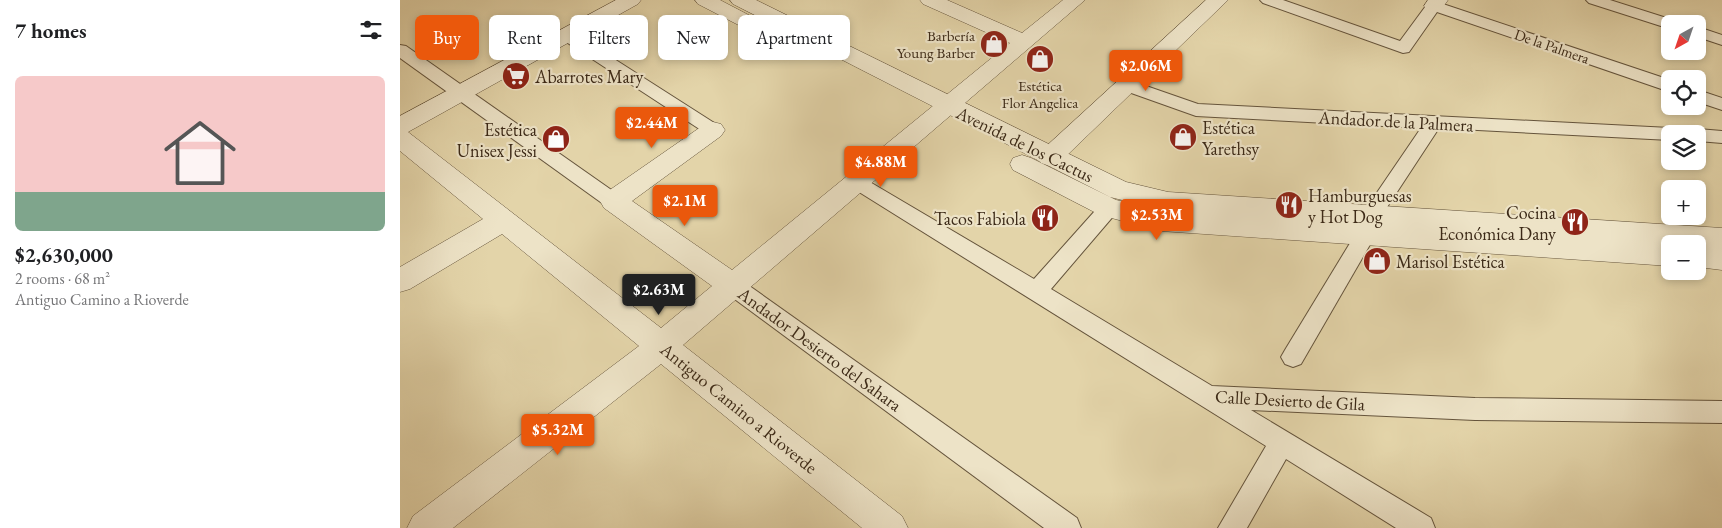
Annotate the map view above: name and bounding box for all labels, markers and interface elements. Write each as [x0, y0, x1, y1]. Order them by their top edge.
chip: Buy [415, 15, 479, 60]
chip: Rent [489, 15, 560, 60]
chip: Filters [570, 15, 648, 60]
chip: New [658, 15, 728, 60]
chip: Apartment [738, 15, 850, 60]
north arrow [1661, 15, 1706, 60]
map controls [1661, 15, 1706, 280]
icon: filters [357, 16, 385, 44]
text: 7 homes [15, 17, 87, 44]
street label: De la Palmera [1512, 24, 1592, 68]
place label: Barbería Young Barber [897, 26, 975, 62]
shop icon: Barbería Young Barber [979, 29, 1009, 59]
shop icon: Estética Flor Angelica [1025, 44, 1055, 74]
pin: $2.06M [1105, 49, 1187, 92]
text: $2.06M [1120, 55, 1172, 76]
supermarket icon: Abarrotes Mary [501, 61, 531, 91]
place label: Abarrotes Mary [534, 65, 644, 88]
button: locate [1661, 70, 1706, 115]
place label: Estética Flor Angelica [1002, 76, 1078, 112]
street label: Avenida de los Cactus [952, 100, 1098, 187]
street label: Andador de la Palmera [1317, 105, 1475, 137]
pin: $2.44M [611, 106, 693, 149]
icon: home [155, 108, 245, 198]
text: $2.44M [626, 112, 678, 133]
place label: Estética Yarethsy [1202, 116, 1259, 160]
place label: Estética Unisex Jessi [457, 118, 538, 162]
shop icon: Estética Yarethsy [1168, 122, 1198, 152]
shop icon: Estética Unisex Jessi [541, 124, 571, 154]
button: layers [1661, 125, 1706, 170]
pin: $4.88M [840, 146, 922, 188]
text: $4.88M [855, 151, 907, 172]
button: + [1661, 180, 1706, 225]
pin: $2.1M [650, 184, 720, 227]
place label: Hamburguesas y Hot Dog [1308, 184, 1412, 228]
text: $2.1M [664, 190, 706, 211]
restaurant icon: Hamburguesas y Hot Dog [1274, 190, 1304, 220]
pin: $2.53M [1116, 198, 1198, 241]
place label: Cocina Económica Dany [1438, 201, 1557, 245]
restaurant icon: Tacos Fabiola [1030, 203, 1060, 233]
text: $2.53M [1131, 204, 1183, 225]
place label: Tacos Fabiola [934, 207, 1027, 230]
restaurant icon: Cocina Económica Dany [1560, 207, 1590, 237]
button: − [1661, 235, 1706, 280]
text: $2,630,000 [15, 241, 113, 268]
shop icon: Marisol Estética [1362, 246, 1392, 276]
place label: Marisol Estética [1396, 250, 1506, 273]
text: 2 rooms · 68 m² [15, 268, 110, 289]
pin: $2.63M [618, 274, 700, 316]
text: $2.63M [633, 279, 685, 300]
street label: Andador Desierto del Sahara [733, 281, 907, 417]
text: Antiguo Camino a Rioverde [15, 289, 189, 310]
street label: Antiguo Camino a Rioverde [655, 337, 822, 478]
street label: Calle Desierto de Gila [1215, 385, 1366, 415]
pin: $5.32M [517, 414, 599, 456]
text: $5.32M [532, 419, 584, 440]

